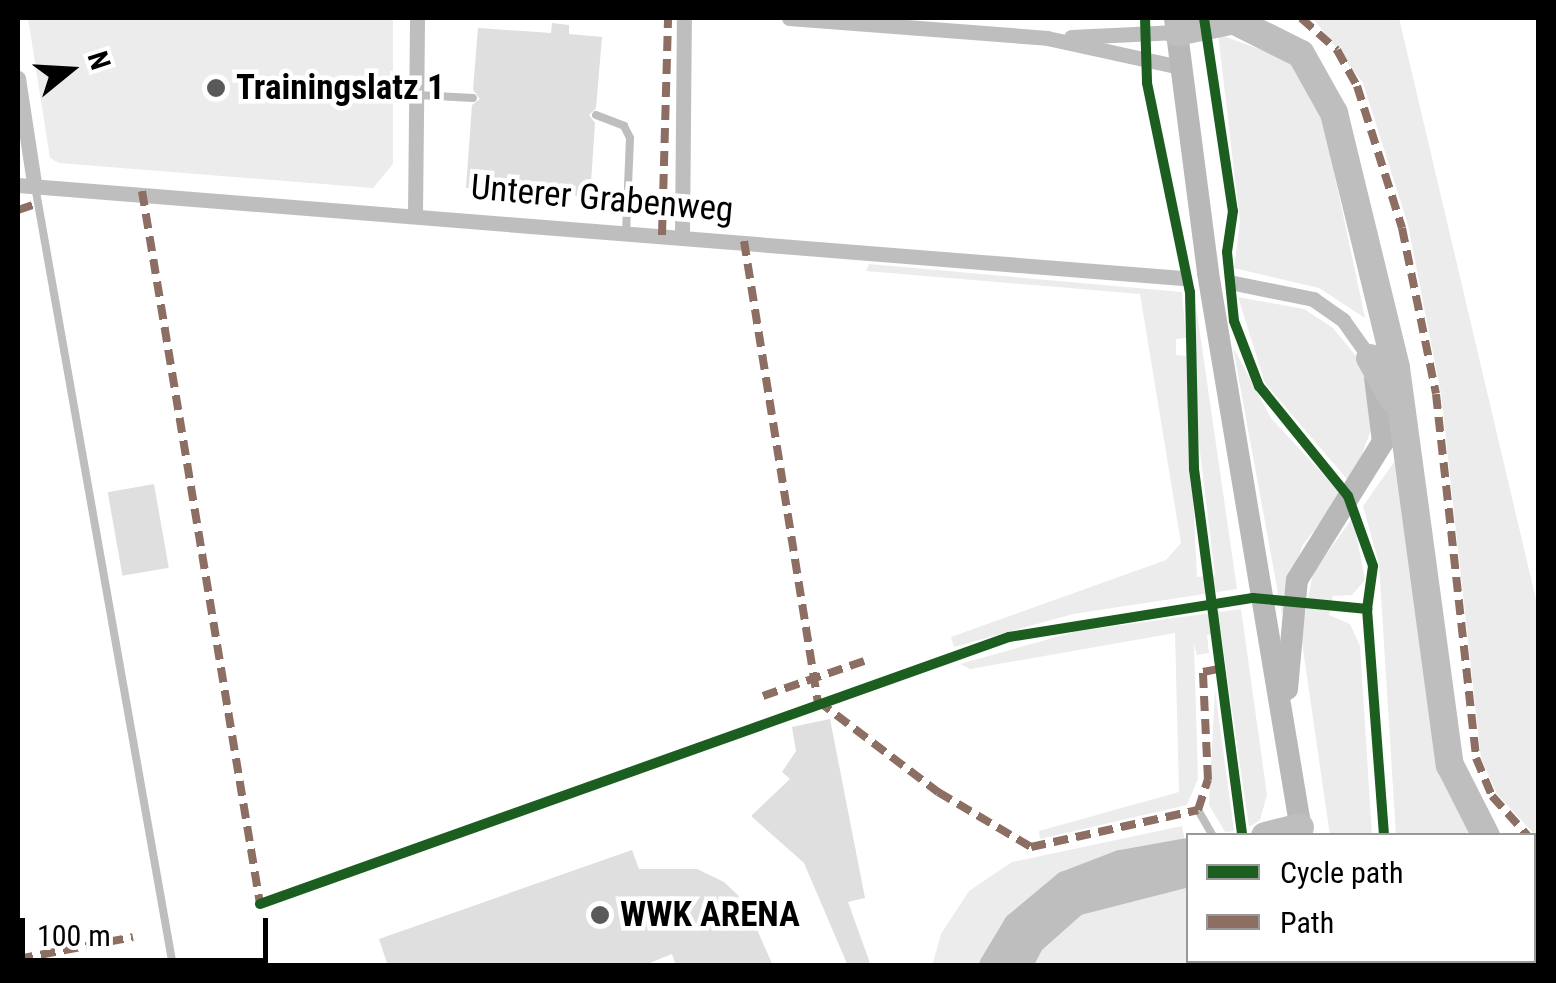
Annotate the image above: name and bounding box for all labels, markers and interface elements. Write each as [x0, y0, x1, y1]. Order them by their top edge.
north arrow [20, 20, 120, 120]
text: N [81, 47, 117, 74]
place label: Trainingslatz 1 [236, 67, 445, 109]
marker: Trainingslatz 1 [205, 77, 227, 99]
street label: Unterer Grabenweg [469, 167, 735, 231]
legend [1186, 833, 1536, 963]
text: Cycle path [1280, 855, 1404, 890]
place label: WWK ARENA [620, 894, 800, 936]
scale bar [25, 898, 272, 960]
marker: WWK ARENA [589, 904, 611, 926]
text: Path [1280, 905, 1334, 940]
text: 100 m [37, 918, 111, 953]

